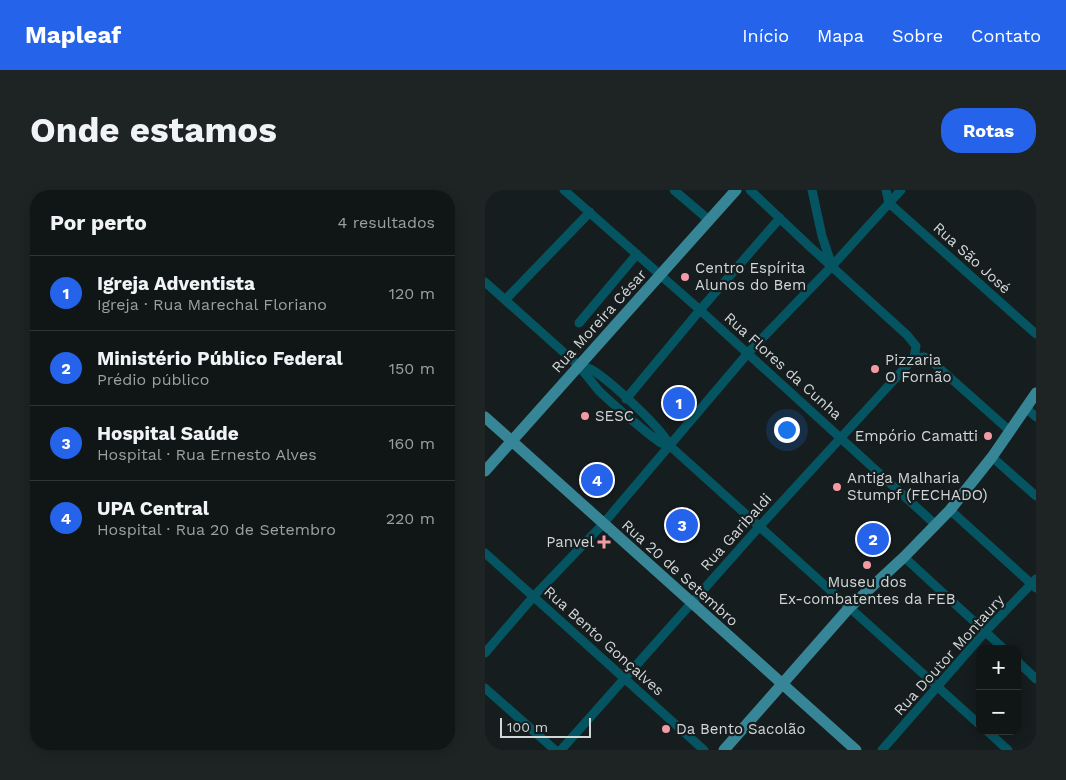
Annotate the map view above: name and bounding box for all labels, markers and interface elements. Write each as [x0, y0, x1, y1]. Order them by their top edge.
text: Mapleaf [25, 21, 121, 49]
text: Início [742, 25, 789, 46]
text: Mapa [817, 25, 864, 46]
text: Sobre [892, 25, 943, 46]
text: Contato [971, 25, 1041, 46]
button: Rotas [941, 108, 1036, 153]
text: Onde estamos [30, 109, 277, 151]
text: Por perto [50, 210, 147, 235]
text: 4 resultados [338, 213, 435, 232]
street label: Rua São José [930, 219, 1014, 297]
place label: Centro Espírita Alunos do Bem [695, 259, 806, 294]
street label: Rua Moreira César [548, 265, 650, 377]
marker: Centro Espírita Alunos do Bem [679, 271, 691, 283]
text: Igreja Adventista [97, 272, 255, 295]
text: 1 [63, 284, 69, 303]
text: 120 m [389, 284, 435, 303]
text: Igreja · Rua Marechal Floriano [97, 295, 327, 314]
street label: Rua Flores da Cunha [721, 308, 846, 424]
text: Ministério Público Federal [97, 347, 343, 370]
place label: Pizzaria O Fornão [885, 351, 952, 386]
text: 2 [61, 359, 71, 378]
text: 150 m [389, 359, 435, 378]
marker: Pizzaria O Fornão [869, 363, 881, 375]
text: Prédio público [97, 370, 209, 389]
pin: 1 [663, 384, 695, 422]
place label: SESC [595, 407, 634, 425]
marker: SESC [579, 410, 591, 422]
your location [774, 417, 800, 443]
text: Hospital Saúde [97, 422, 239, 445]
place label: Empório Camatti [855, 427, 978, 445]
marker: Empório Camatti [982, 430, 994, 442]
text: 3 [61, 434, 71, 453]
text: 160 m [388, 434, 435, 453]
text: Hospital · Rua Ernesto Alves [97, 445, 317, 464]
pin: 4 [581, 461, 613, 499]
place label: Antiga Malharia Stumpf (FECHADO) [847, 469, 988, 504]
marker: Antiga Malharia Stumpf (FECHADO) [831, 481, 843, 493]
street label: Rua Garibaldi [697, 490, 775, 574]
text: UPA Central [97, 497, 209, 520]
pin: 3 [666, 506, 698, 544]
text: 4 [61, 509, 71, 528]
text: 220 m [386, 509, 435, 528]
street label: Rua 20 de Setembro [618, 516, 742, 630]
text: Hospital · Rua 20 de Setembro [97, 520, 336, 539]
pin: 2 [857, 520, 889, 558]
place label: Panvel [546, 533, 594, 551]
marker: Panvel [598, 536, 610, 548]
marker: Museu dos Ex-combatentes da FEB [861, 559, 873, 571]
place label: Museu dos Ex-combatentes da FEB [778, 573, 956, 608]
street label: Rua Bento Gonçalves [540, 582, 668, 700]
street label: Rua Doutor Montaury [890, 591, 1008, 719]
map controls [976, 645, 1021, 735]
button: + [976, 645, 1021, 690]
button: − [976, 690, 1021, 735]
scale bar [500, 715, 591, 738]
text: 100 m [507, 719, 548, 735]
place label: Da Bento Sacolão [676, 720, 806, 738]
marker: Da Bento Sacolão [660, 723, 672, 735]

